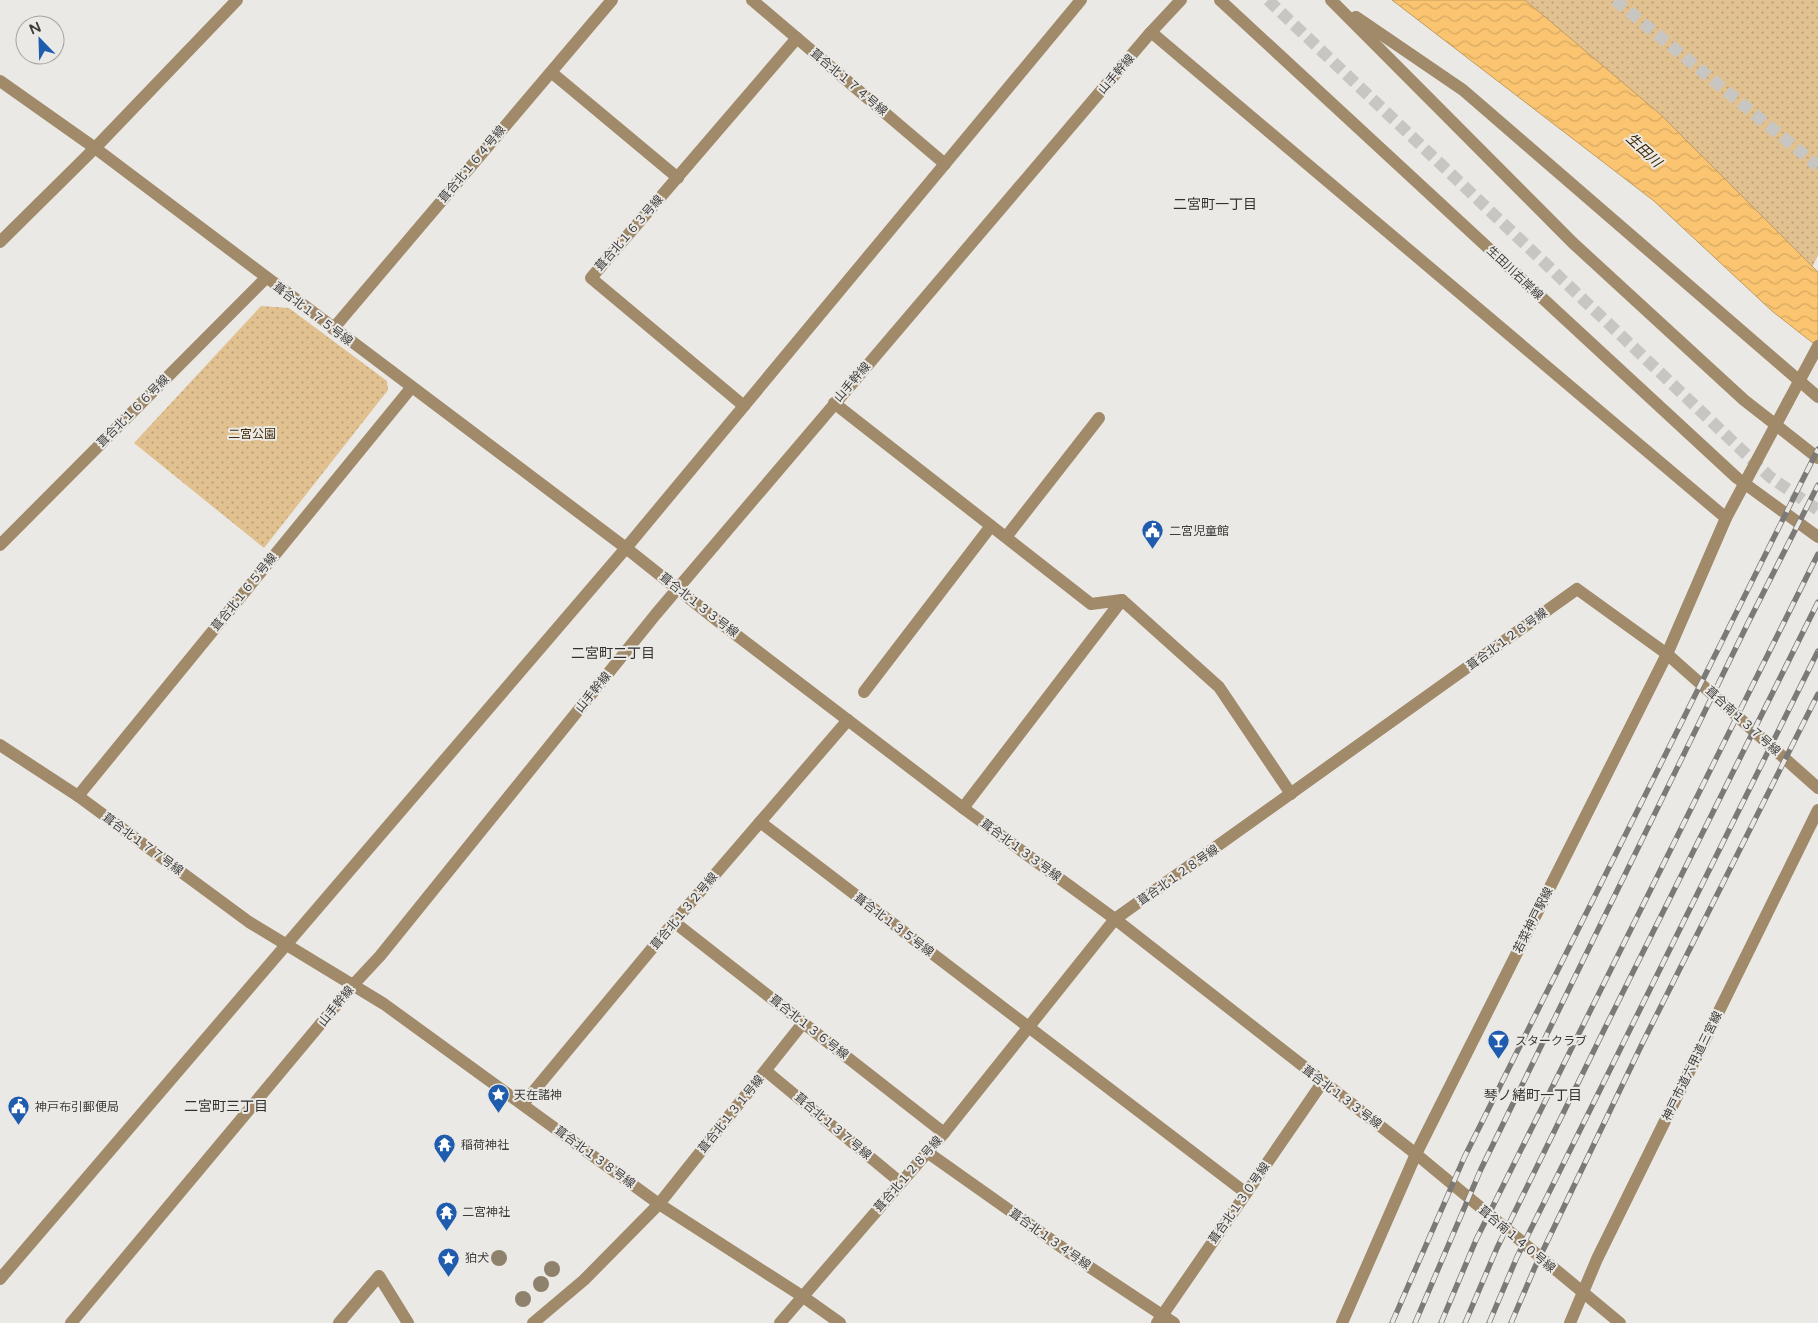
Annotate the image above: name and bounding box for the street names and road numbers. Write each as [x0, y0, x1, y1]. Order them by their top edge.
street label: 葺合北１７４号線 [808, 46, 890, 118]
street label: 山手幹線 [1095, 51, 1137, 97]
street label: 葺合北１６４号線 [436, 123, 508, 205]
street label: 葺合北１６３号線 [592, 192, 666, 274]
street label: 生田川右岸線 [1484, 243, 1546, 303]
street label: 葺合北１７５号線 [270, 280, 356, 348]
street label: 山手幹線 [831, 359, 873, 405]
street label: 葺合北１６６号線 [94, 372, 172, 450]
street label: 葺合北１６５号線 [208, 550, 280, 634]
street label: 葺合北１３３号線 [657, 570, 741, 640]
street label: 葺合北１２８号線 [1464, 605, 1550, 673]
street label: 山手幹線 [572, 669, 614, 715]
street label: 葺合南１３７号線 [1703, 684, 1783, 758]
street label: 葺合北１７７号線 [100, 810, 186, 878]
street label: 葺合北１３３号線 [978, 816, 1064, 884]
street label: 葺合北１２８号線 [1135, 842, 1221, 908]
street label: 葺合北１３２号線 [648, 870, 720, 952]
street label: 若菜神戸駅線 [1510, 885, 1556, 955]
street label: 葺合北１３５号線 [851, 891, 937, 959]
street label: 山手幹線 [315, 983, 357, 1029]
street label: 葺合北１３６号線 [767, 992, 851, 1062]
street label: 神戸市道六甲道三宮線 [1659, 1009, 1725, 1123]
street label: 葺合北１３３号線 [1299, 1063, 1385, 1131]
street label: 葺合北１３１号線 [695, 1072, 767, 1156]
street label: 葺合北１３７号線 [792, 1090, 874, 1162]
street label: 葺合北１３８号線 [552, 1123, 638, 1191]
street label: 葺合北１２８号線 [871, 1133, 945, 1215]
street label: 葺合北１３０号線 [1206, 1160, 1272, 1246]
street label: 葺合南１４０号線 [1476, 1203, 1558, 1275]
street label: 葺合北１３４号線 [1007, 1206, 1093, 1272]

